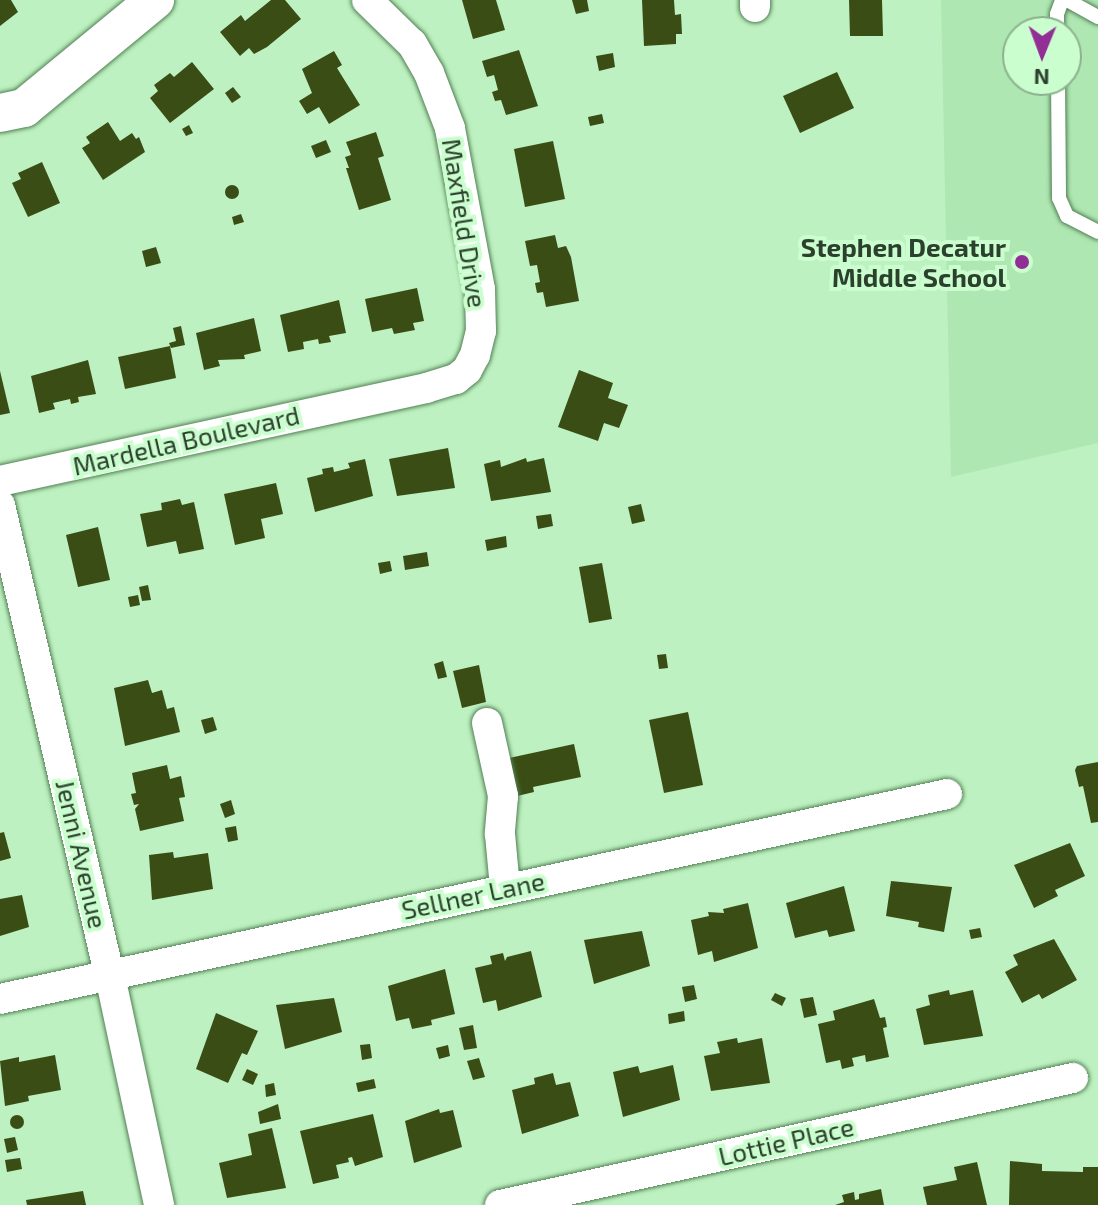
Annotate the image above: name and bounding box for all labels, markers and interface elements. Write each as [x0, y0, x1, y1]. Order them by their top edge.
north arrow [1002, 16, 1082, 96]
text: N [1033, 65, 1050, 91]
street label: Maxfield Drive [436, 136, 494, 310]
place label: Stephen Decatur Middle School [801, 231, 1006, 292]
marker: Stephen Decatur Middle School [1013, 253, 1031, 271]
street label: Mardella Boulevard [70, 399, 302, 481]
street label: Jenni Avenue [50, 776, 114, 932]
street label: Sellner Lane [398, 865, 548, 925]
street label: Lottie Place [715, 1110, 857, 1172]

